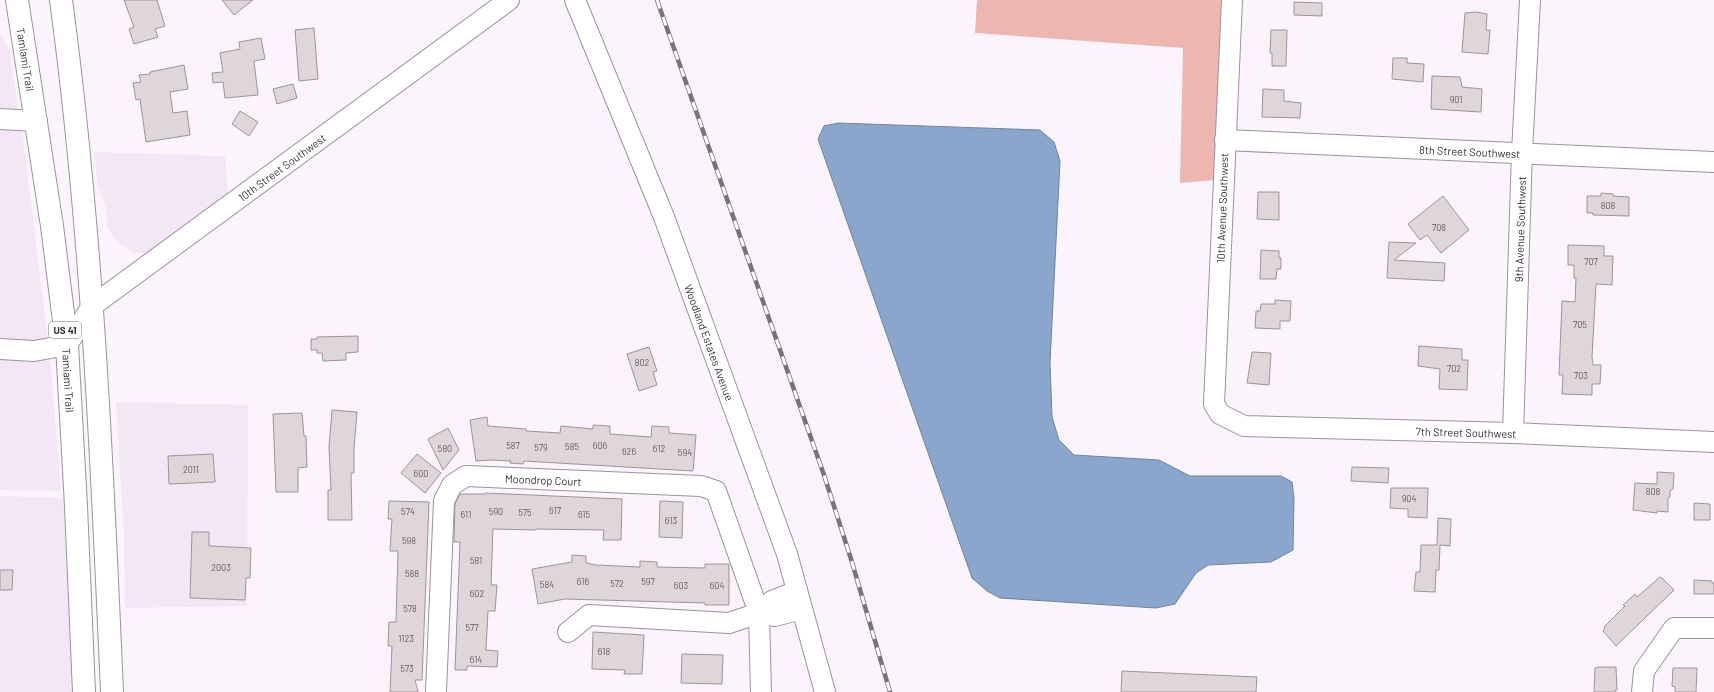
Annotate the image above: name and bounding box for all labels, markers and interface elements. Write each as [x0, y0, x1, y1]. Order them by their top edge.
street label: Tamiami Trail [15, 27, 38, 92]
house number: 901 [1450, 94, 1462, 105]
street label: 10th Street Southwest [235, 130, 328, 203]
street label: 8th Street Southwest [1419, 142, 1521, 160]
street label: 10th Avenue Southwest [1214, 153, 1230, 263]
street label: 9th Avenue Southwest [1511, 176, 1528, 282]
house number: 808 [1601, 200, 1616, 211]
house number: 708 [1432, 222, 1446, 233]
house number: 707 [1584, 256, 1599, 267]
street label: Woodland Estates Avenue [683, 282, 737, 403]
house number: 705 [1573, 319, 1587, 330]
road number: US 41 [49, 322, 81, 338]
street label: Tamiami Trail [61, 348, 77, 413]
house number: 802 [635, 357, 649, 368]
house number: 702 [1447, 363, 1461, 374]
house number: 703 [1574, 370, 1588, 381]
street label: 7th Street Southwest [1416, 424, 1517, 440]
house number: 587 [506, 440, 521, 451]
house number: 606 [593, 440, 608, 451]
house number: 585 [565, 441, 579, 452]
house number: 579 [534, 442, 548, 453]
house number: 580 [438, 443, 452, 454]
house number: 612 [653, 443, 665, 454]
house number: 626 [622, 446, 636, 457]
house number: 594 [678, 447, 692, 458]
house number: 2011 [183, 464, 199, 475]
house number: 600 [414, 468, 428, 479]
street label: Moondrop Court [505, 471, 582, 487]
house number: 808 [1646, 486, 1661, 497]
house number: 904 [1402, 493, 1416, 504]
house number: 617 [549, 505, 562, 516]
house number: 574 [401, 506, 415, 517]
house number: 590 [489, 506, 503, 517]
house number: 575 [518, 507, 532, 518]
house number: 611 [461, 509, 471, 520]
house number: 615 [578, 509, 590, 520]
house number: 613 [665, 515, 677, 526]
house number: 598 [402, 535, 416, 546]
house number: 581 [470, 555, 482, 566]
house number: 2003 [211, 562, 231, 573]
house number: 588 [405, 568, 419, 579]
house number: 616 [577, 576, 589, 587]
house number: 597 [641, 576, 656, 587]
house number: 572 [610, 578, 624, 589]
house number: 584 [540, 579, 554, 590]
house number: 603 [674, 580, 689, 591]
house number: 604 [710, 580, 724, 591]
house number: 602 [470, 588, 484, 599]
house number: 578 [403, 603, 417, 614]
house number: 577 [465, 622, 479, 633]
house number: 1123 [398, 633, 414, 644]
house number: 618 [598, 646, 610, 657]
house number: 614 [470, 654, 482, 665]
house number: 573 [400, 663, 414, 674]

